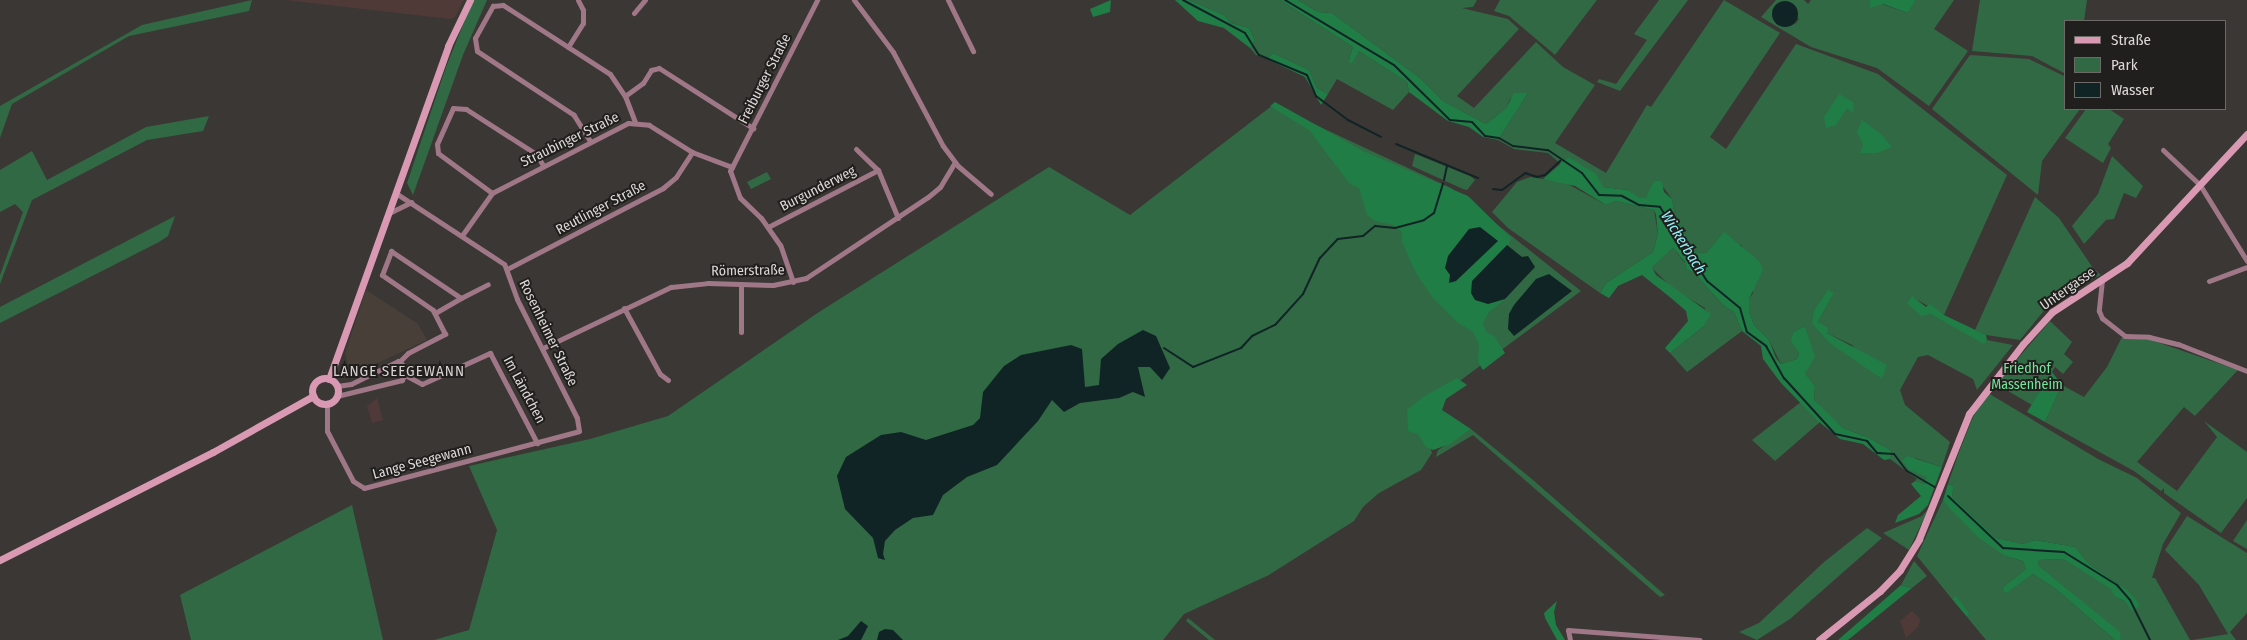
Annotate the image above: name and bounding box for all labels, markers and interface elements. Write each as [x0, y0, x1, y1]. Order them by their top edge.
legend [2064, 20, 2227, 110]
street label: Freiburger Straße [735, 31, 795, 127]
text: Straße [2111, 31, 2151, 49]
text: Park [2111, 56, 2138, 74]
text: Wasser [2111, 81, 2154, 99]
street label: Straubinger Straße [518, 109, 622, 171]
street label: Burgunderweg [777, 163, 859, 215]
street label: Reutlinger Straße [553, 177, 649, 239]
water label: Wickerbach [1657, 208, 1709, 278]
street label: Römerstraße [711, 262, 785, 280]
street label: Untergasse [2037, 264, 2099, 314]
street label: Rosenheimer Straße [515, 277, 581, 389]
street label: Im Ländchen [499, 354, 549, 426]
park label: Friedhof Massenheim [1991, 361, 2063, 394]
district label: LANGE SEEGEWANN [331, 363, 467, 381]
street label: Lange Seegewann [371, 441, 473, 483]

